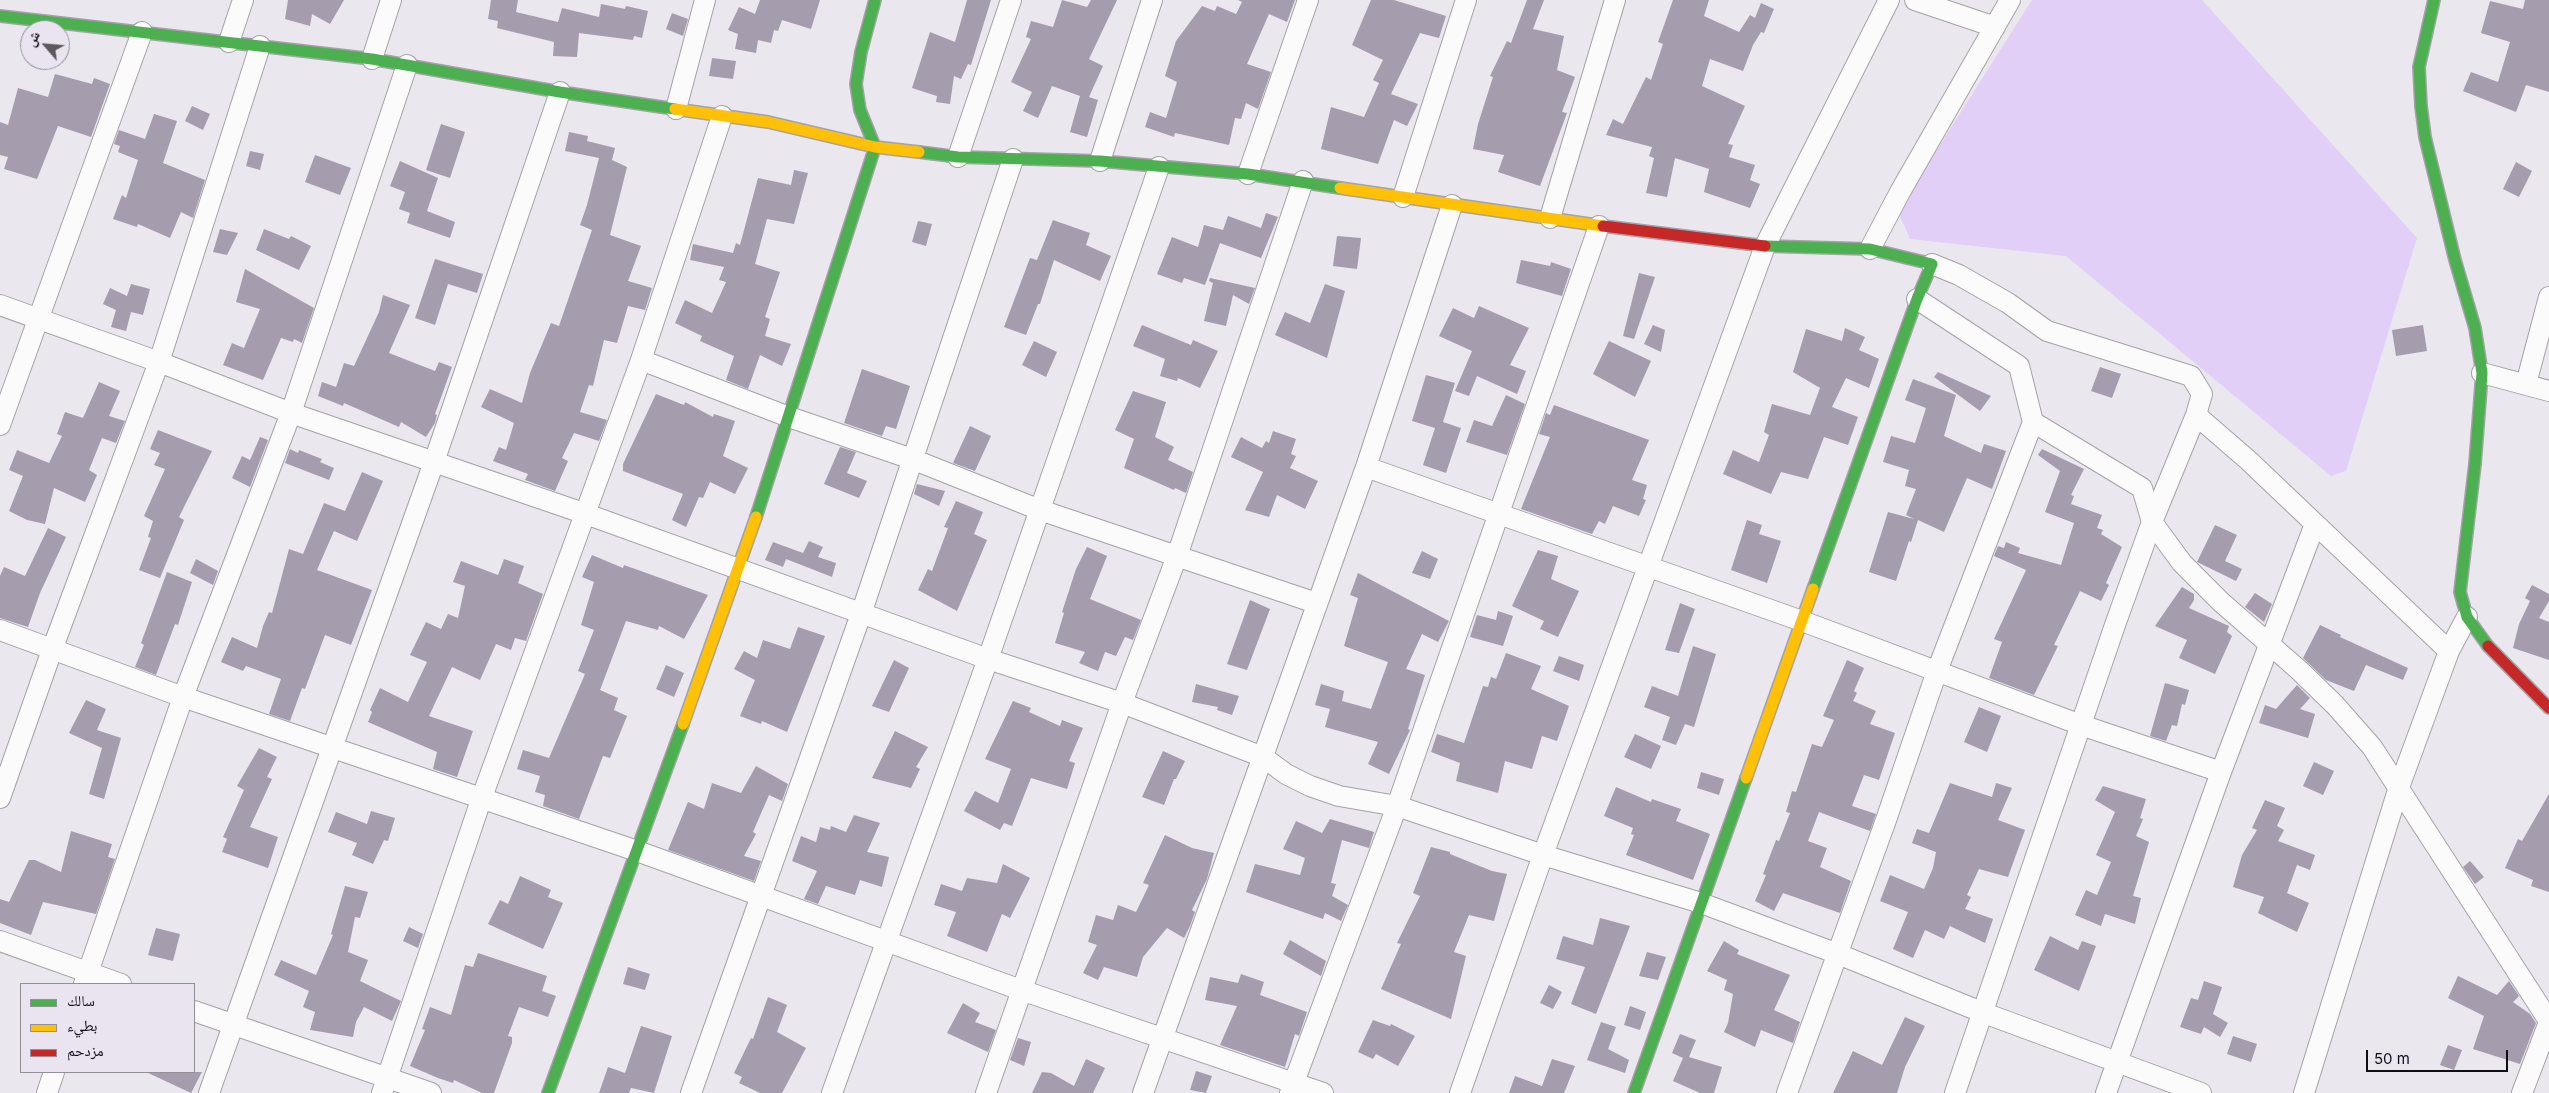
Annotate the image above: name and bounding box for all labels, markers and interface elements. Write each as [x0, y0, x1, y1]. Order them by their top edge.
north arrow [20, 20, 70, 70]
text: ش [21, 28, 43, 49]
legend [20, 983, 195, 1073]
text: سالك [67, 991, 95, 1010]
text: بطيء [67, 1016, 97, 1035]
scale bar [2369, 1040, 2512, 1072]
text: مزدحم [67, 1041, 104, 1060]
text: 50 m [2374, 1049, 2410, 1068]

